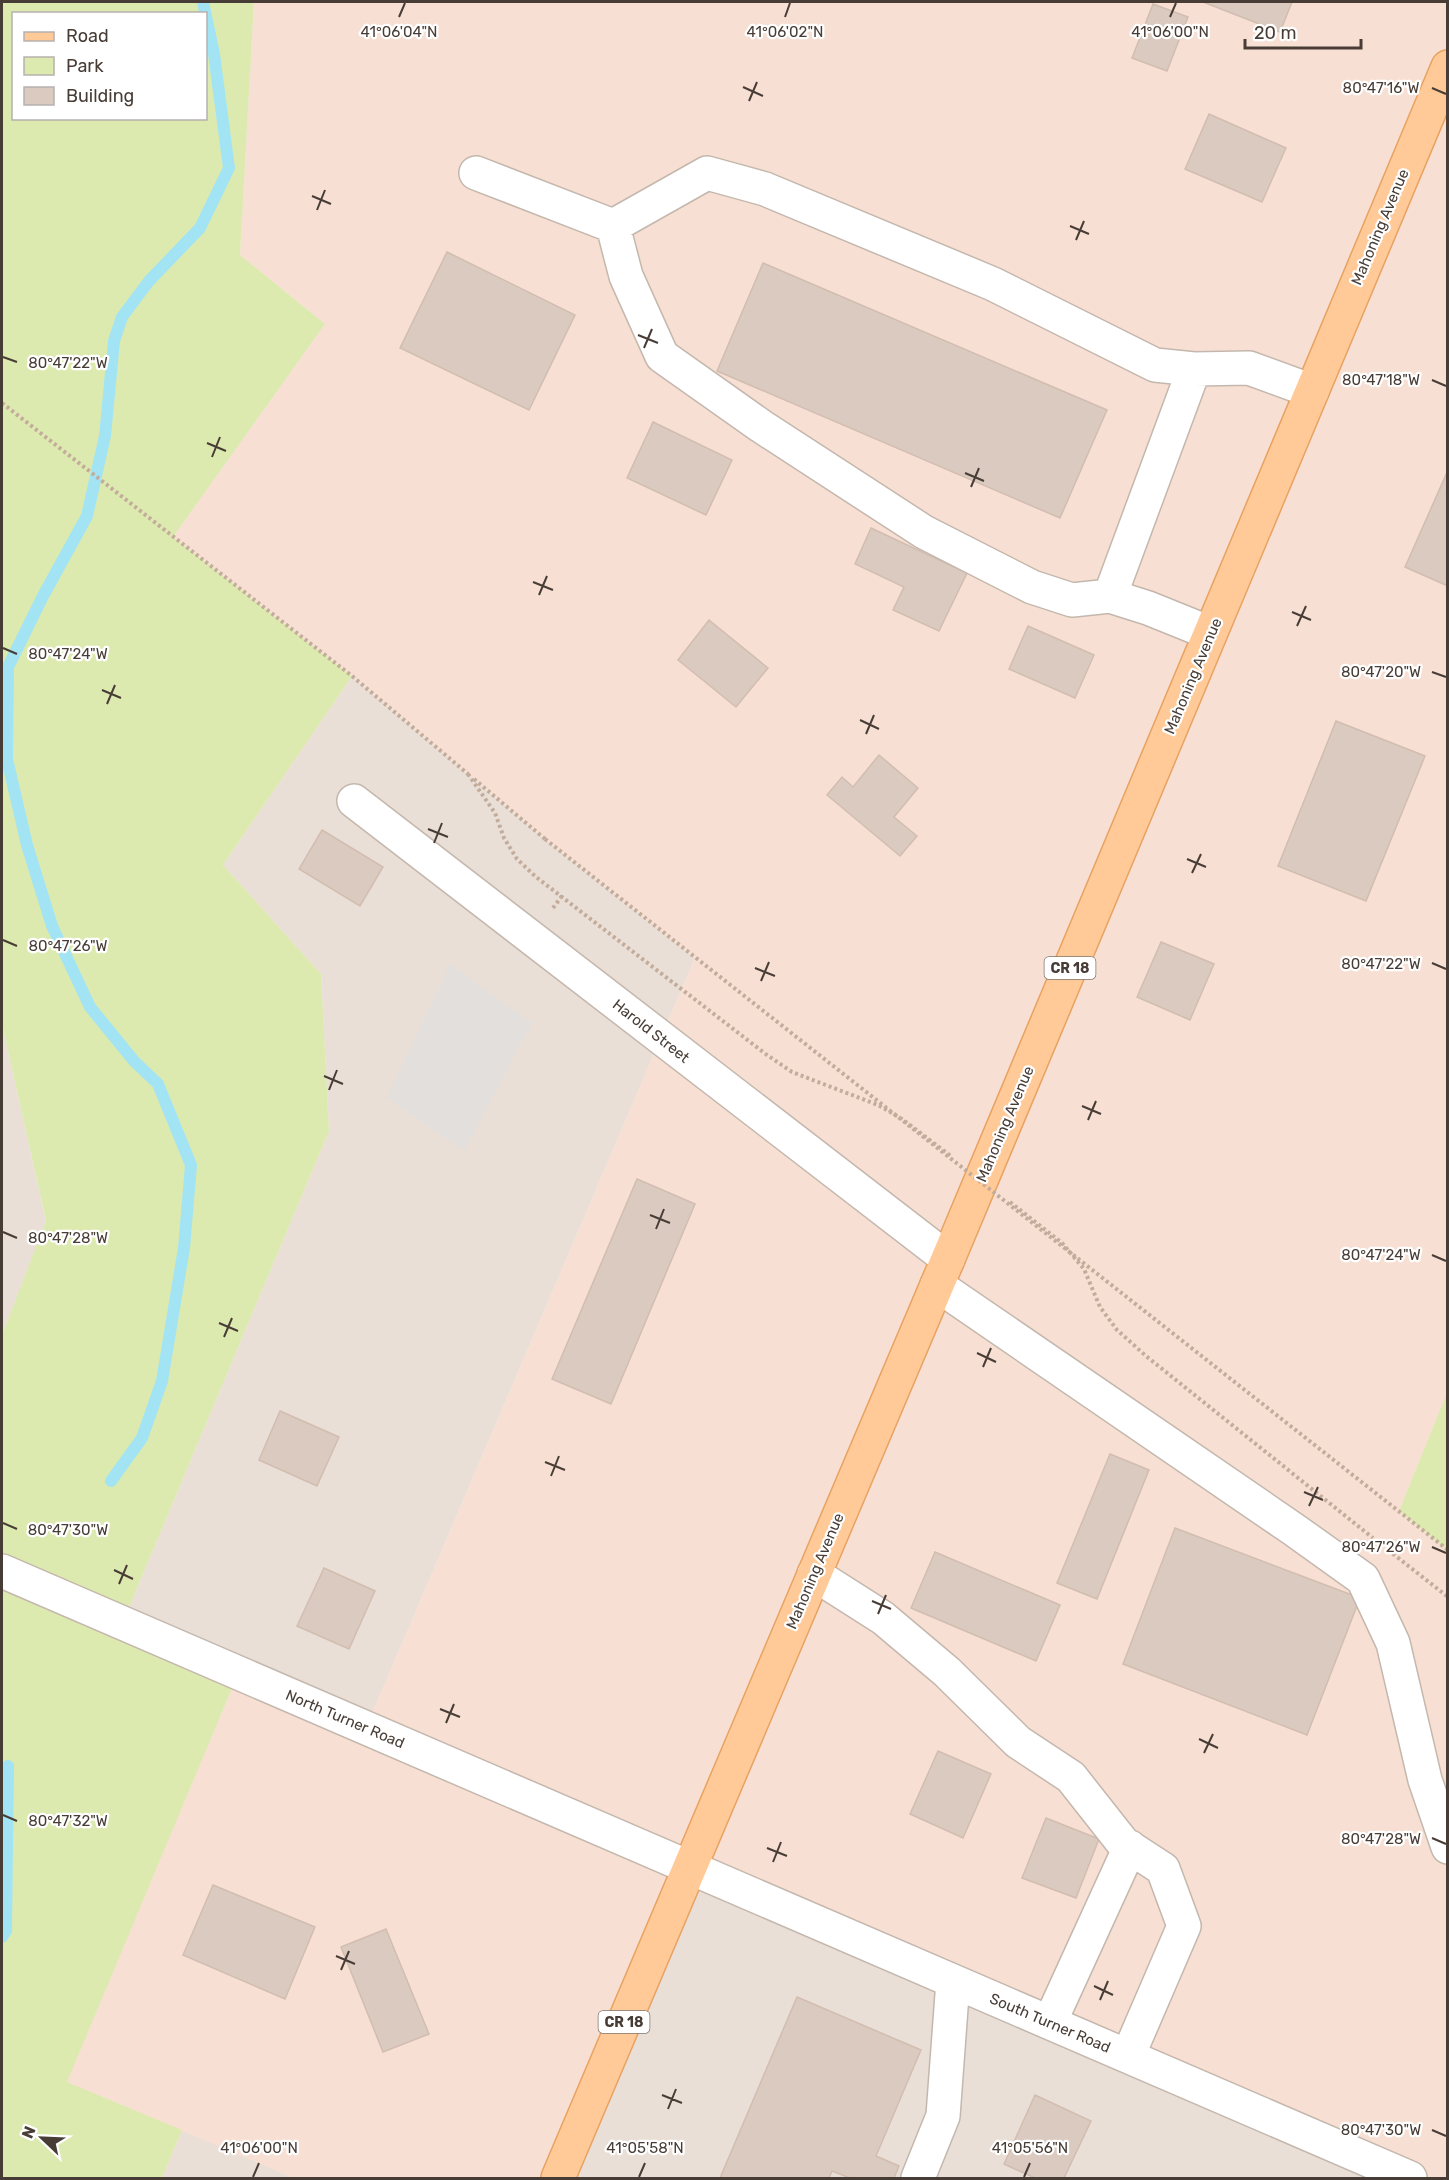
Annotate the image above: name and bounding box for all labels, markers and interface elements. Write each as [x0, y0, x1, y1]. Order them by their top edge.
legend [12, 12, 207, 120]
scale bar [1245, 12, 1360, 50]
text: 20 m [1254, 22, 1296, 44]
text: 41°06'04"N [360, 23, 438, 41]
text: 41°06'02"N [747, 23, 823, 41]
text: 41°06'00"N [1131, 23, 1209, 41]
text: Road [66, 25, 109, 47]
text: Park [66, 55, 104, 77]
text: 80°47'16"W [1343, 79, 1419, 97]
text: Building [66, 85, 134, 107]
street label: Mahoning Avenue [1347, 166, 1413, 288]
text: 80°47'22"W [28, 354, 108, 372]
text: 80°47'18"W [1342, 371, 1420, 389]
street label: Mahoning Avenue [1160, 615, 1226, 737]
text: 80°47'24"W [28, 645, 108, 663]
text: 80°47'20"W [1341, 663, 1421, 681]
text: 80°47'26"W [28, 937, 108, 955]
text: 80°47'22"W [1341, 955, 1421, 973]
road number: CR 18 [1044, 957, 1096, 979]
street label: Harold Street [609, 995, 693, 1067]
street label: Mahoning Avenue [972, 1063, 1038, 1185]
text: 80°47'28"W [28, 1229, 108, 1247]
text: 80°47'24"W [1341, 1246, 1421, 1264]
street label: Mahoning Avenue [782, 1510, 848, 1632]
text: 80°47'30"W [28, 1521, 108, 1539]
text: 80°47'26"W [1341, 1538, 1421, 1556]
street label: North Turner Road [283, 1686, 407, 1752]
text: 80°47'32"W [28, 1812, 108, 1830]
text: 80°47'28"W [1341, 1830, 1421, 1848]
street label: South Turner Road [987, 1989, 1113, 2057]
road number: CR 18 [598, 2011, 650, 2033]
north arrow [12, 2108, 72, 2168]
text: 80°47'30"W [1341, 2121, 1421, 2139]
text: N [18, 2123, 40, 2141]
text: 41°06'00"N [220, 2139, 298, 2157]
text: 41°05'58"N [606, 2139, 684, 2157]
text: 41°05'56"N [992, 2139, 1068, 2157]

